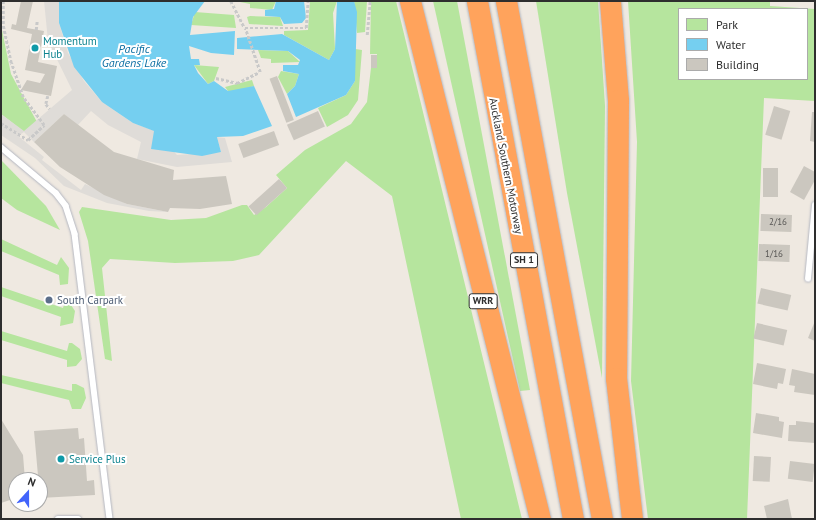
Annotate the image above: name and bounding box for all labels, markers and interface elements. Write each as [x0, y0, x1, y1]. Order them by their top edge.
legend [678, 8, 808, 80]
text: Park [716, 17, 738, 32]
place label: Momentum Hub [43, 35, 97, 61]
text: Water [716, 37, 746, 52]
water label: Pacific Gardens Lake [102, 42, 166, 70]
marker: Momentum Hub [30, 43, 40, 53]
text: Building [716, 57, 759, 72]
street label: Auckland Southern Motorway [486, 97, 526, 235]
house number: 2/16 [769, 217, 787, 227]
house number: 1/16 [765, 249, 783, 259]
road number: SH 1 [509, 252, 539, 268]
place label: South Carpark [57, 293, 123, 307]
road number: WRR [468, 293, 498, 309]
marker: South Carpark [44, 295, 54, 305]
place label: Service Plus [69, 452, 126, 466]
marker: Service Plus [56, 454, 66, 464]
north arrow [8, 472, 48, 512]
text: N [26, 474, 38, 490]

